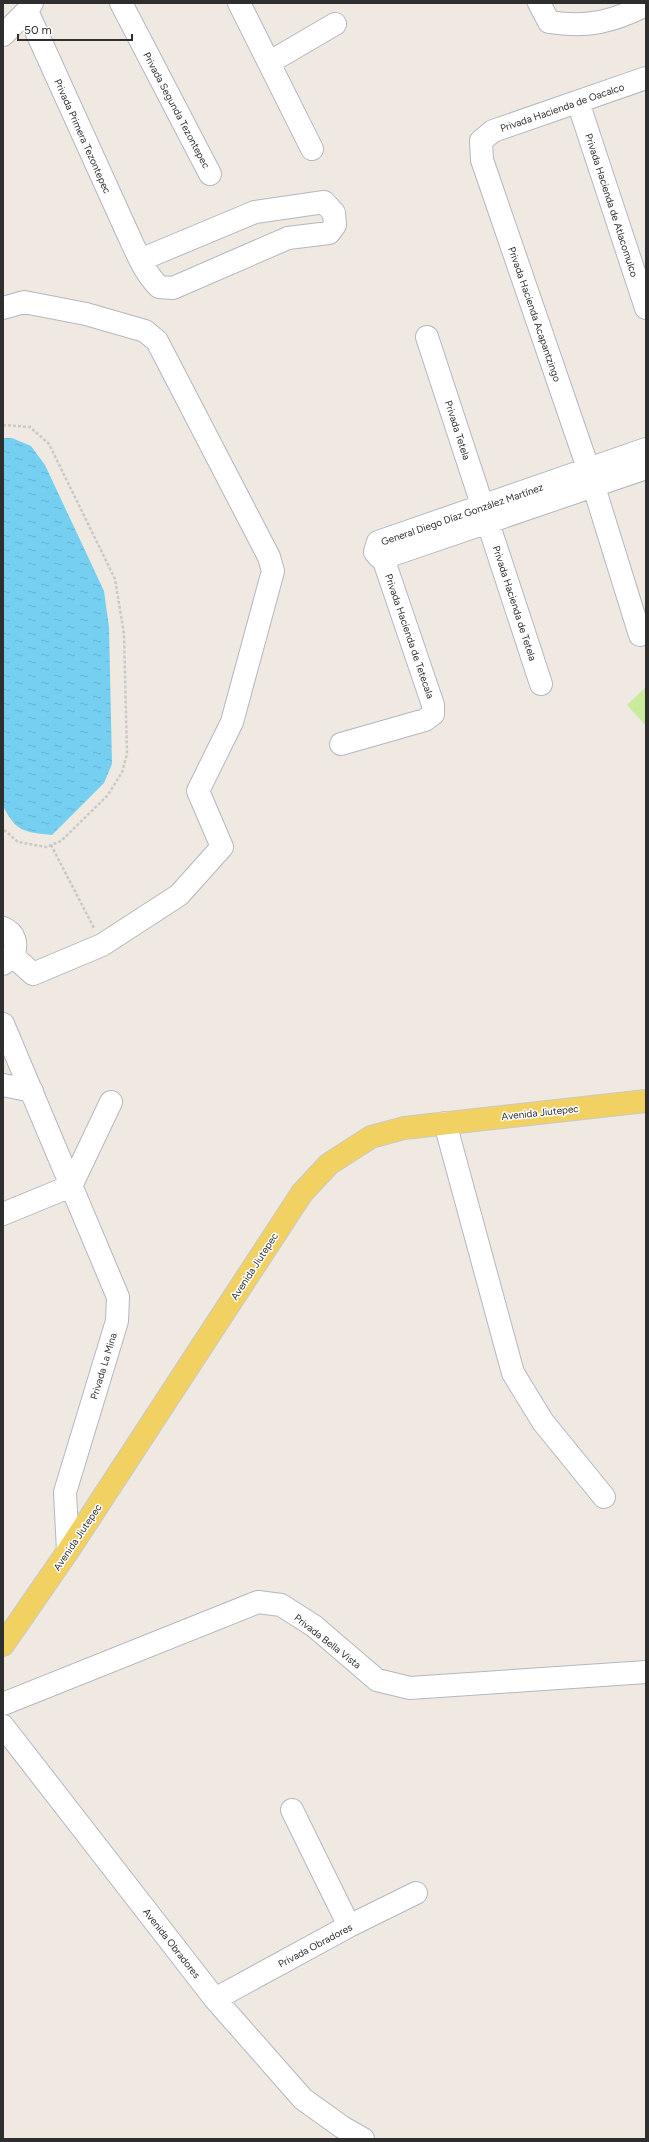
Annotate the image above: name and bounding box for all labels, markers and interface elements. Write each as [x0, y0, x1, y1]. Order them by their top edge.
scale bar [18, 16, 132, 42]
text: 50 m [24, 23, 52, 37]
street label: Privada Segunda Tezontepec [140, 50, 213, 171]
street label: Privada Primera Tezontepec [51, 77, 114, 196]
street label: Privada Hacienda de Oacalco [498, 80, 626, 135]
street label: Privada Hacienda de Atlacomulco [582, 132, 641, 279]
street label: Privada Hacienda Acapantzingo [505, 245, 564, 384]
street label: Privada Tetela [442, 399, 473, 462]
street label: General Diego Díaz González Martínez [379, 481, 545, 548]
street label: Privada Hacienda de Tetela [490, 544, 539, 662]
street label: Privada Hacienda de Tetecala [382, 572, 437, 700]
street label: Avenida Jiutepec [501, 1102, 580, 1123]
street label: Avenida Jiutepec [228, 1230, 281, 1302]
street label: Privada La Mina [87, 1331, 120, 1401]
street label: Avenida Jiutepec [50, 1501, 105, 1573]
street label: Privada Bella Vista [292, 1611, 364, 1672]
street label: Avenida Obradores [140, 1906, 203, 1981]
street label: Privada Obradores [276, 1920, 355, 1971]

